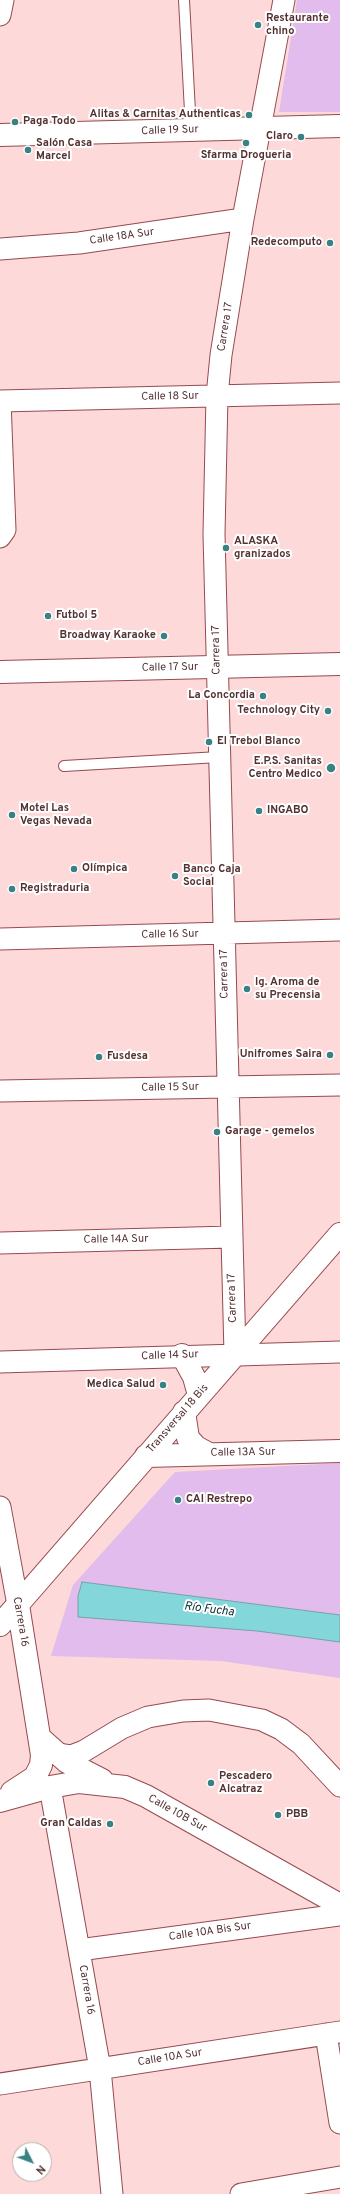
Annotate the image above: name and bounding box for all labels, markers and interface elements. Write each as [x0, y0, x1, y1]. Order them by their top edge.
place label: Restaurante chino [266, 12, 329, 38]
marker: Restaurante chino [253, 20, 263, 30]
place label: Alitas & Carnitas Authenticas [90, 108, 241, 122]
marker: Alitas & Carnitas Authenticas [244, 110, 254, 120]
place label: Paga Todo [23, 115, 76, 129]
marker: Paga Todo [10, 117, 20, 127]
street label: Calle 19 Sur [141, 123, 199, 139]
place label: Claro [266, 130, 293, 144]
marker: Claro [296, 132, 306, 142]
place label: Salón Casa Marcel [36, 137, 92, 163]
marker: Sfarma Drogueria [241, 138, 251, 148]
marker: Salón Casa Marcel [23, 145, 33, 155]
place label: Sfarma Drogueria [201, 149, 291, 163]
street label: Calle 18A Sur [89, 226, 155, 248]
place label: Redecomputo [251, 236, 322, 250]
marker: Redecomputo [325, 238, 335, 248]
street label: Carrera 17 [216, 302, 236, 352]
street label: Calle 18 Sur [141, 390, 199, 404]
place label: ALASKA granizados [234, 535, 291, 561]
marker: ALASKA granizados [221, 543, 231, 553]
place label: Futbol 5 [56, 609, 97, 623]
marker: Futbol 5 [43, 611, 53, 621]
street label: Carrera 17 [210, 625, 224, 675]
place label: Broadway Karaoke [60, 629, 156, 643]
marker: Broadway Karaoke [159, 631, 169, 641]
street label: Calle 17 Sur [142, 661, 198, 675]
place label: La Concordia [188, 689, 255, 703]
marker: La Concordia [258, 691, 268, 701]
place label: Technology City [237, 704, 320, 718]
marker: Technology City [323, 706, 333, 716]
place label: El Trebol Blanco [217, 735, 300, 749]
marker: El Trebol Blanco [204, 737, 214, 747]
place label: E.P.S. Sanitas Centro Medico [248, 755, 322, 781]
marker: E.P.S. Sanitas Centro Medico [325, 762, 337, 774]
place label: Motel Las Vegas Nevada [20, 802, 92, 828]
place label: INGABO [267, 804, 308, 818]
marker: INGABO [254, 806, 264, 816]
marker: Motel Las Vegas Nevada [7, 810, 17, 820]
place label: Olímpica [82, 862, 127, 876]
place label: Banco Caja Social [183, 863, 241, 889]
marker: Olímpica [69, 864, 79, 874]
marker: Banco Caja Social [170, 871, 180, 881]
place label: Registraduria [20, 882, 89, 896]
marker: Registraduria [7, 884, 17, 894]
street label: Calle 16 Sur [141, 928, 199, 942]
street label: Carrera 17 [218, 949, 232, 999]
place label: Ig. Aroma de su Precensia [255, 976, 320, 1002]
marker: Ig. Aroma de su Precensia [242, 984, 252, 994]
place label: Unifromes Saira [240, 1048, 322, 1062]
place label: Fusdesa [107, 1050, 148, 1064]
marker: Unifromes Saira [325, 1050, 335, 1060]
marker: Fusdesa [94, 1052, 104, 1062]
street label: Calle 15 Sur [141, 1081, 199, 1095]
place label: Garage - gemelos [225, 1125, 315, 1139]
marker: Garage - gemelos [212, 1127, 222, 1137]
street label: Calle 14A Sur [83, 1233, 149, 1247]
street label: Carrera 17 [226, 1273, 240, 1323]
street label: Calle 14 Sur [141, 1348, 199, 1364]
place label: Medica Salud [87, 1378, 155, 1392]
marker: Medica Salud [158, 1380, 168, 1390]
street label: Transversal 18 Bis [144, 1382, 212, 1456]
street label: Calle 13A Sur [210, 1446, 276, 1460]
place label: CAI Restrepo [186, 1493, 252, 1507]
marker: CAI Restrepo [173, 1495, 183, 1505]
street label: Carrera 16 [9, 1596, 31, 1648]
water label: Río Fucha [183, 1600, 235, 1620]
place label: Pescadero Alcatraz [219, 1770, 272, 1796]
marker: Pescadero Alcatraz [206, 1778, 216, 1788]
street label: Calle 10B Sur [145, 1792, 209, 1836]
place label: PBB [286, 1808, 308, 1822]
marker: PBB [273, 1810, 283, 1820]
place label: Gran Caldas [40, 1817, 102, 1831]
marker: Gran Caldas [105, 1819, 115, 1829]
street label: Calle 10A Bis Sur [168, 1920, 252, 1944]
street label: Carrera 16 [75, 1964, 97, 2016]
street label: Calle 10A Sur [137, 2046, 203, 2070]
north arrow [12, 2142, 52, 2182]
text: N [32, 2162, 48, 2177]

